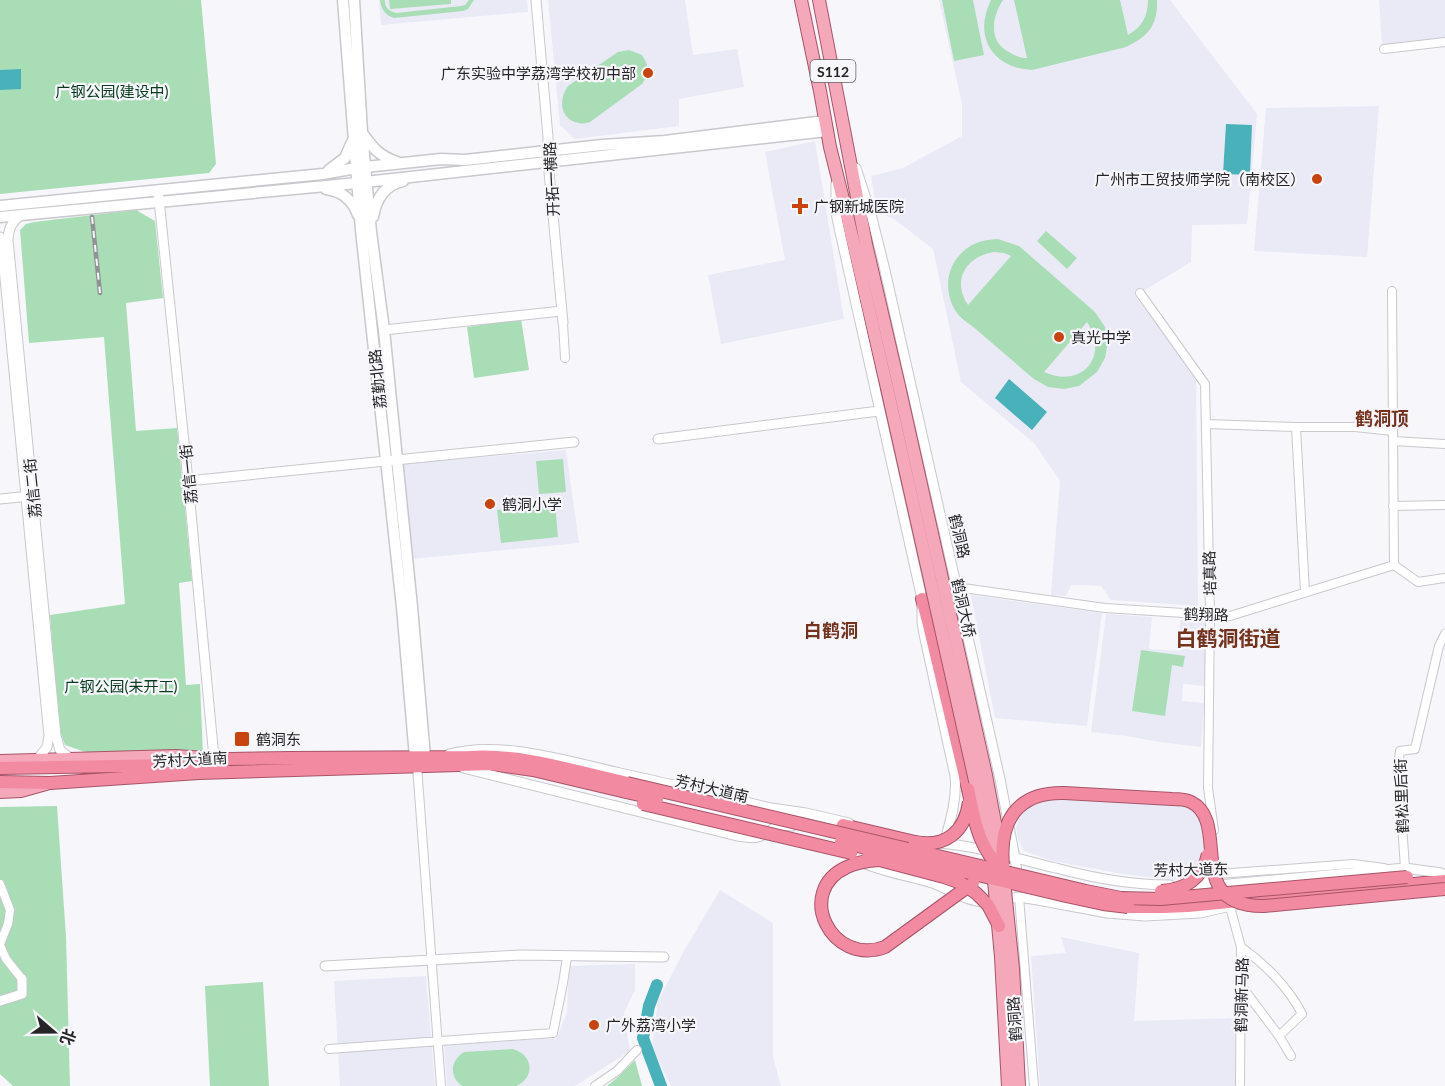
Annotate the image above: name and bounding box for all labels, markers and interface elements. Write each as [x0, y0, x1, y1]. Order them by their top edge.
road number: S112 [810, 60, 856, 82]
place label: 广东实验中学荔湾学校初中部 [441, 64, 636, 82]
marker: 广东实验中学荔湾学校初中部 [641, 66, 655, 80]
park label: 广钢公园(建设中) [55, 82, 169, 100]
street label: 开拓一横路 [540, 141, 562, 217]
place label: 广州市工贸技师学院（南校区） [1095, 170, 1305, 188]
marker: 广州市工贸技师学院（南校区） [1310, 172, 1324, 186]
marker: 广钢新城医院 [791, 197, 809, 215]
place label: 广钢新城医院 [814, 197, 904, 215]
place label: 真光中学 [1071, 328, 1131, 346]
marker: 真光中学 [1052, 330, 1066, 344]
street label: 荔勤北路 [365, 348, 389, 410]
district label: 鹤洞顶 [1355, 407, 1409, 429]
street label: 荔信一街 [176, 443, 200, 505]
street label: 荔信二街 [20, 457, 44, 519]
place label: 鹤洞小学 [502, 495, 562, 513]
marker: 鹤洞小学 [483, 497, 497, 511]
street label: 鹤洞路 [946, 512, 974, 560]
street label: 培真路 [1200, 550, 1218, 596]
street label: 鹤洞大桥 [948, 577, 980, 639]
street label: 鹤翔路 [1183, 605, 1229, 623]
district label: 白鹤洞 [804, 619, 858, 641]
district label: 白鹤洞街道 [1176, 625, 1281, 650]
park label: 广钢公园(未开工) [64, 677, 178, 695]
marker: 鹤洞东 [233, 730, 251, 748]
place label: 鹤洞东 [256, 730, 301, 748]
street label: 芳村大道南 [152, 748, 228, 770]
street label: 鹤松里后街 [1391, 758, 1411, 834]
street label: 芳村大道南 [673, 771, 751, 805]
street label: 芳村大道东 [1153, 859, 1229, 879]
street label: 鹤洞新马路 [1231, 957, 1251, 1033]
street label: 鹤洞路 [1003, 996, 1025, 1042]
north arrow [24, 1002, 84, 1062]
place label: 广外荔湾小学 [606, 1016, 696, 1034]
marker: 广外荔湾小学 [587, 1018, 601, 1032]
text: 北 [57, 1027, 80, 1048]

